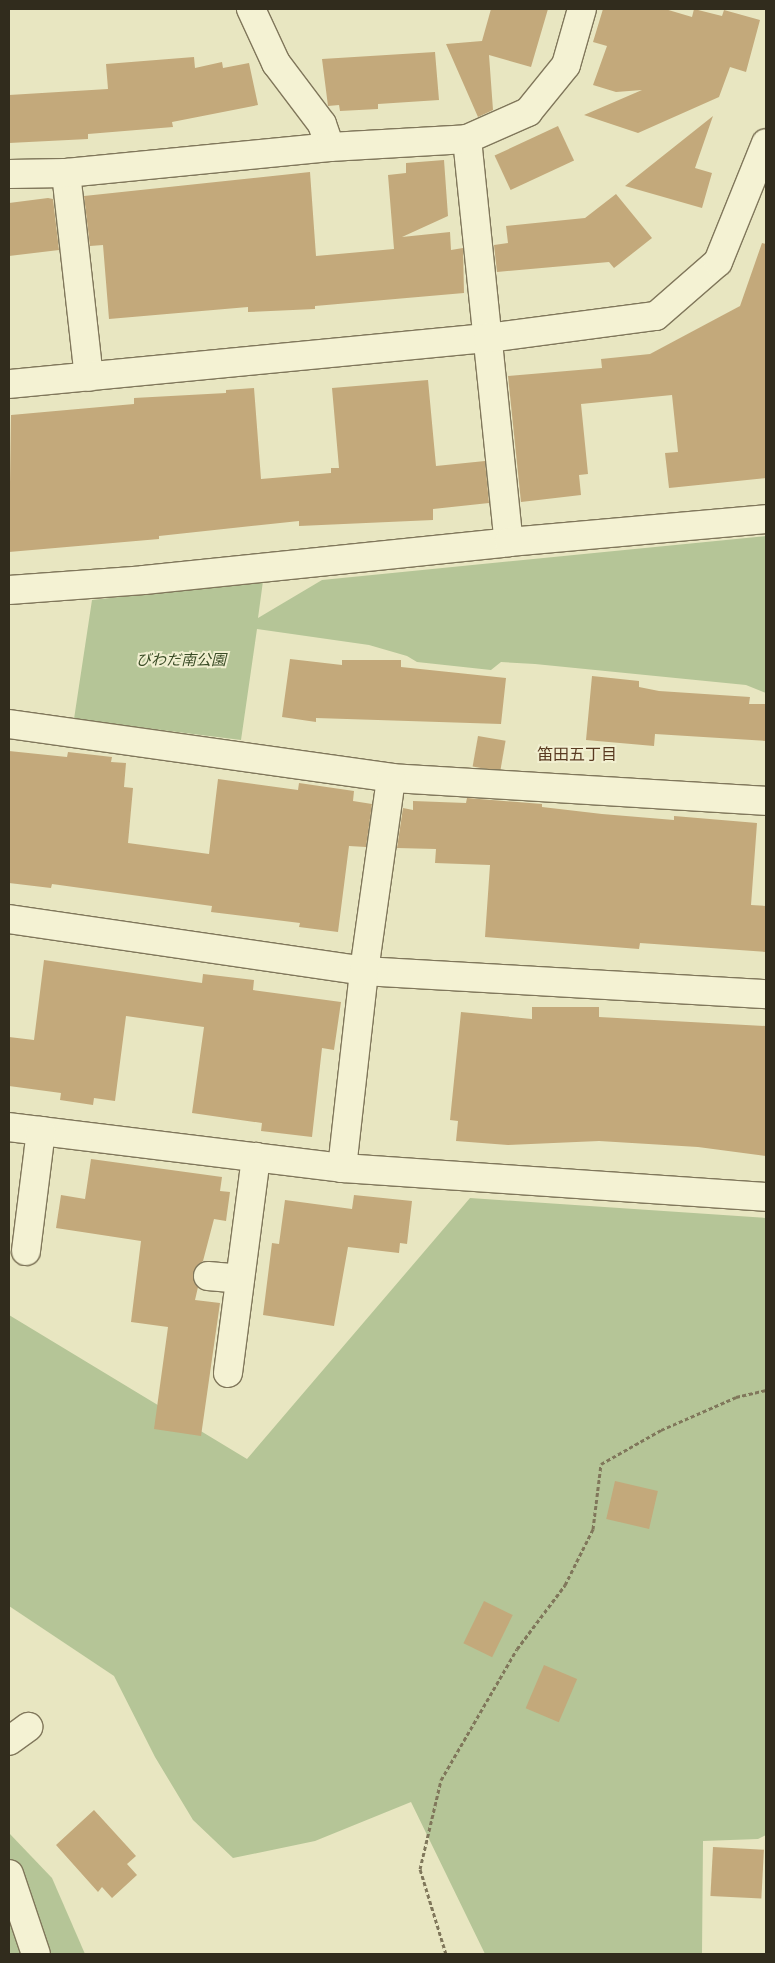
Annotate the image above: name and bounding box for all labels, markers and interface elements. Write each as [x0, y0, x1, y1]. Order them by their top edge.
park label: びわだ南公園 [136, 652, 226, 670]
district label: 笛田五丁目 [537, 745, 617, 765]

